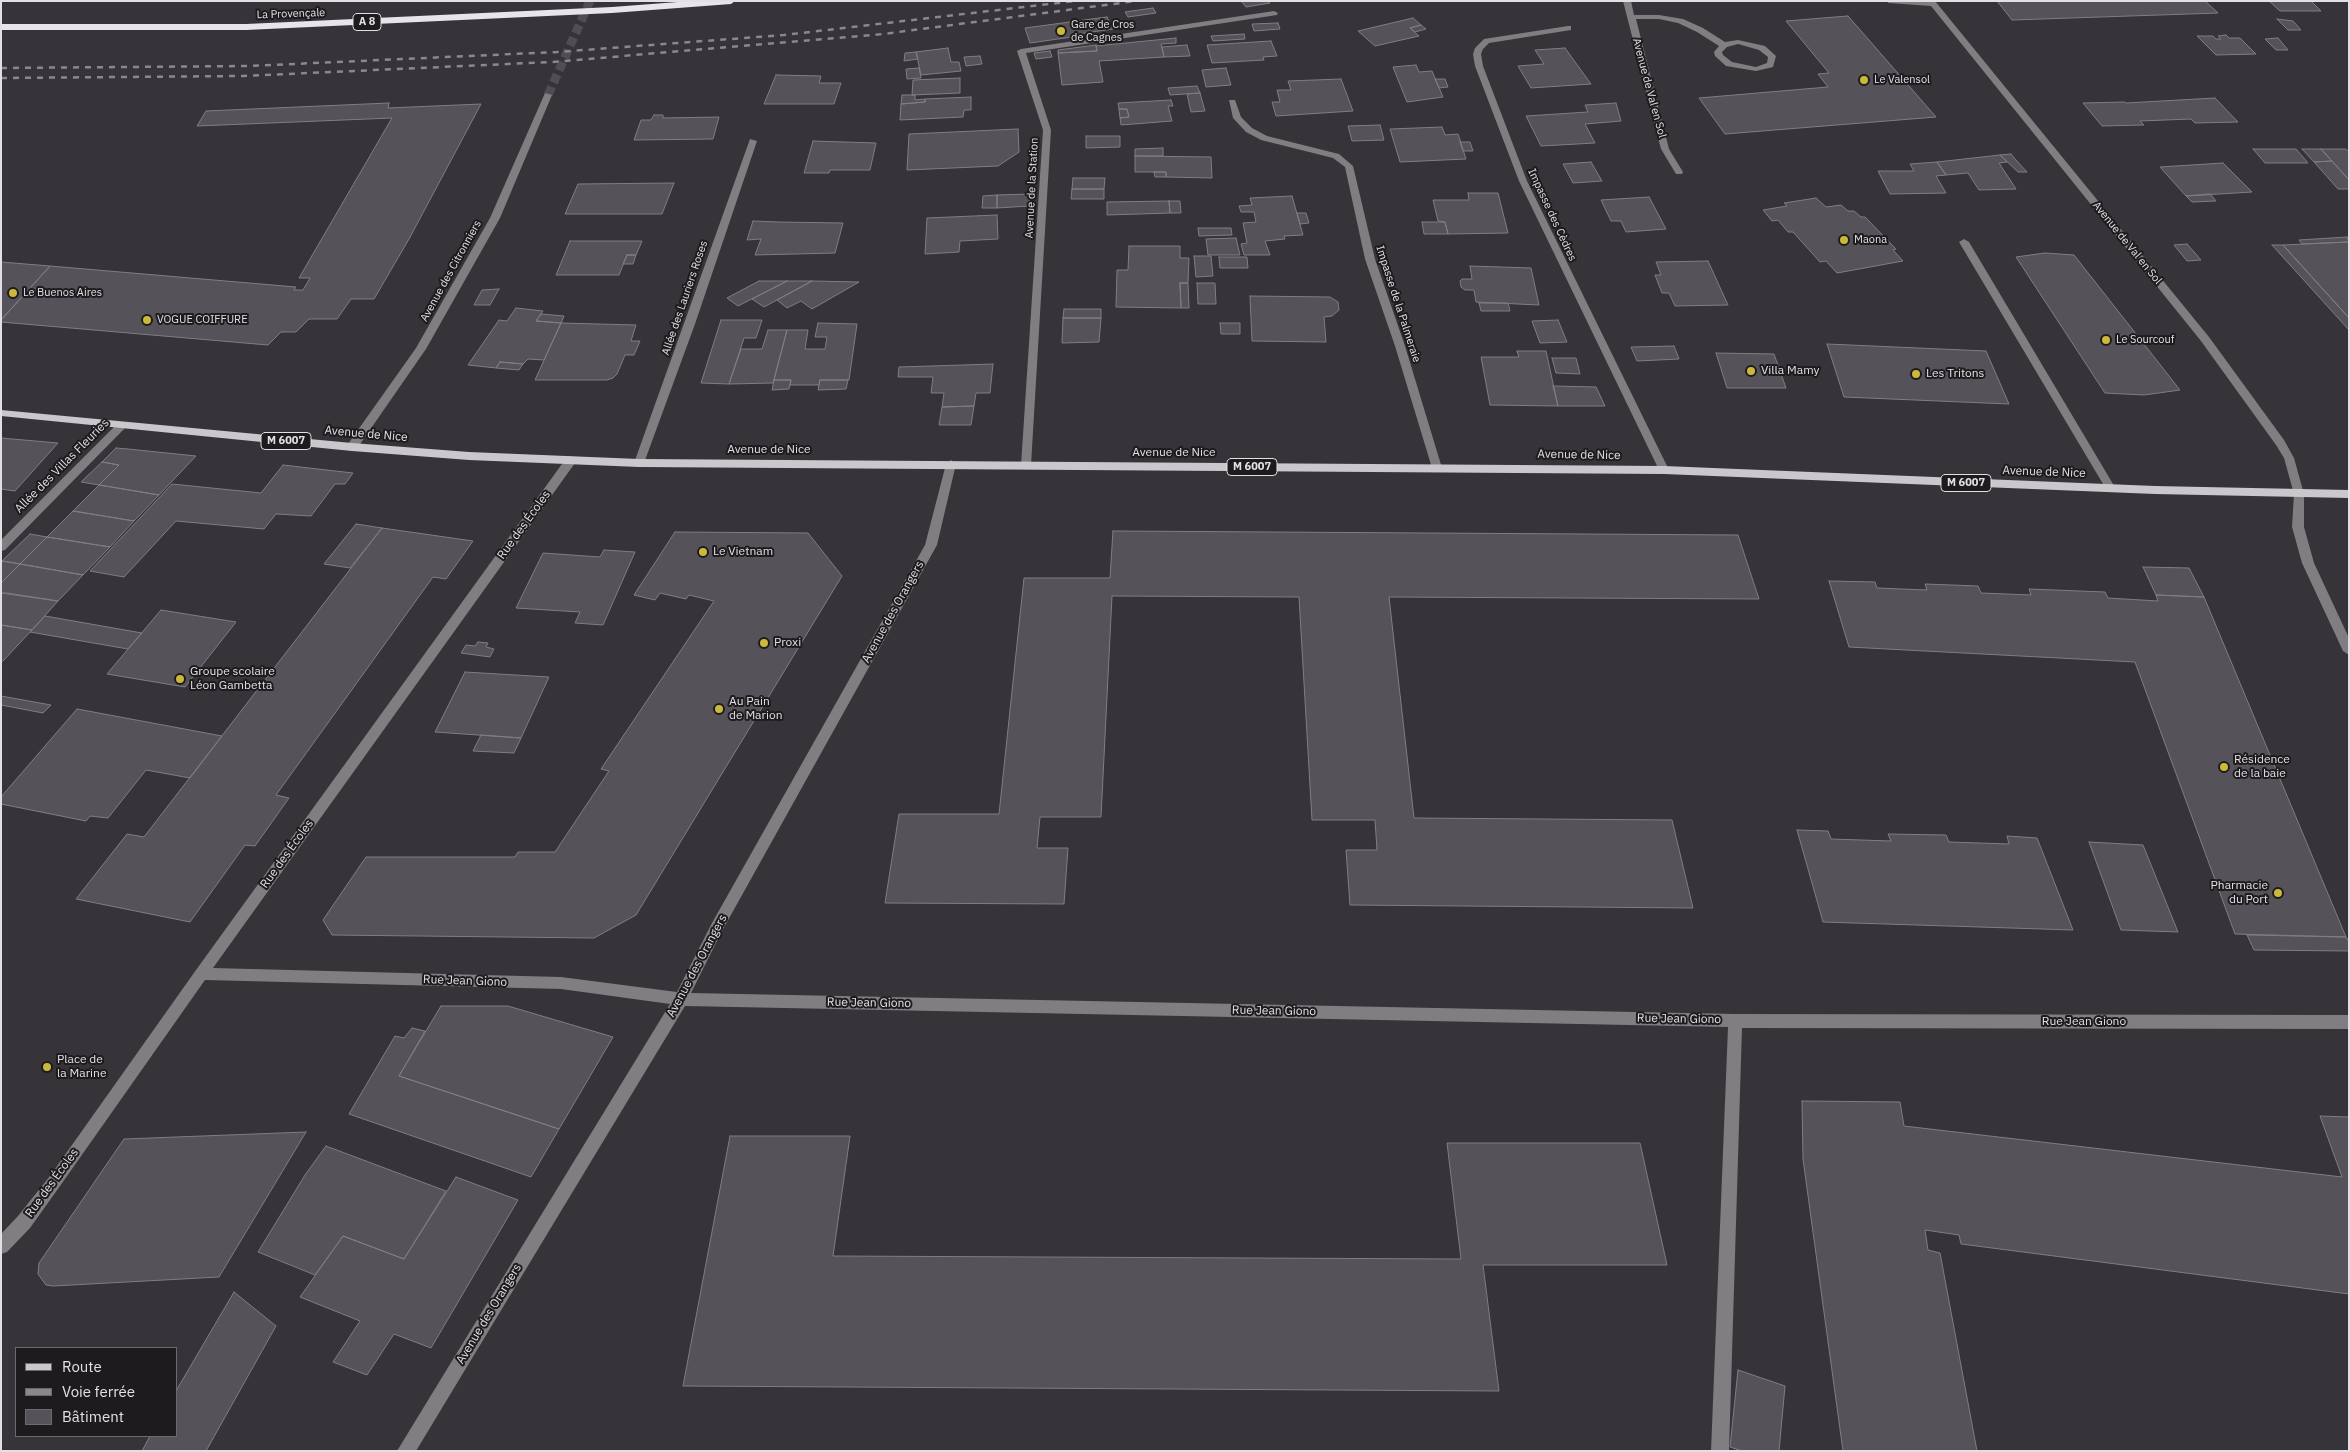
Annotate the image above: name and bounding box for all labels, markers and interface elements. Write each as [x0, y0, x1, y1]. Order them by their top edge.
street label: La Provençale [256, 6, 326, 22]
road number: A 8 [353, 14, 381, 31]
place label: Gare de Cros de Cagnes [1071, 18, 1134, 44]
marker: Gare de Cros de Cagnes [1055, 25, 1067, 37]
street label: Avenue de Val en Sol [1629, 37, 1669, 139]
place label: Le Valensol [1874, 73, 1930, 87]
marker: Le Valensol [1858, 74, 1870, 86]
street label: Avenue de la Station [1023, 137, 1041, 239]
street label: Impasse des Cèdres [1525, 167, 1579, 263]
street label: Avenue de Val en Sol [2090, 199, 2164, 287]
street label: Avenue des Citronniers [418, 218, 484, 324]
place label: Maona [1854, 233, 1887, 247]
marker: Maona [1838, 234, 1850, 246]
street label: Allée des Lauriers Roses [659, 239, 711, 357]
street label: Impasse de la Palmeraie [1373, 244, 1423, 364]
place label: Le Buenos Aires [23, 286, 102, 300]
marker: Le Buenos Aires [7, 287, 19, 299]
place label: VOGUE COIFFURE [157, 313, 248, 327]
marker: VOGUE COIFFURE [141, 314, 153, 326]
place label: Le Sourcouf [2116, 333, 2174, 347]
marker: Le Sourcouf [2100, 334, 2112, 346]
place label: Villa Mamy [1761, 364, 1820, 378]
marker: Villa Mamy [1745, 365, 1757, 377]
place label: Les Tritons [1926, 367, 1984, 381]
marker: Les Tritons [1910, 368, 1922, 380]
street label: Allée des Villas Fleuries [12, 416, 112, 516]
street label: Avenue de Nice [324, 423, 408, 445]
road number: M 6007 [261, 432, 311, 450]
street label: Avenue de Nice [727, 443, 811, 457]
street label: Avenue de Nice [1132, 446, 1216, 460]
street label: Avenue de Nice [1537, 447, 1621, 463]
road number: M 6007 [1227, 458, 1277, 476]
street label: Avenue de Nice [2002, 463, 2086, 481]
road number: M 6007 [1941, 474, 1991, 492]
street label: Rue des Écoles [494, 488, 554, 562]
place label: Le Vietnam [713, 545, 773, 559]
marker: Le Vietnam [697, 546, 709, 558]
street label: Avenue des Orangers [859, 559, 927, 665]
place label: Proxi [774, 636, 801, 650]
marker: Proxi [758, 637, 770, 649]
place label: Groupe scolaire Léon Gambetta [190, 665, 275, 693]
marker: Groupe scolaire Léon Gambetta [174, 673, 186, 685]
place label: Au Pain de Marion [729, 695, 782, 723]
marker: Au Pain de Marion [713, 703, 725, 715]
place label: Résidence de la baie [2234, 753, 2290, 781]
marker: Résidence de la baie [2218, 761, 2230, 773]
street label: Rue des Écoles [257, 817, 317, 891]
place label: Pharmacie du Port [2211, 879, 2268, 907]
marker: Pharmacie du Port [2272, 887, 2284, 899]
street label: Avenue des Orangers [664, 912, 730, 1020]
street label: Rue Jean Giono [423, 972, 507, 990]
street label: Rue Jean Giono [827, 995, 911, 1011]
street label: Rue Jean Giono [1232, 1003, 1316, 1019]
street label: Rue Jean Giono [1637, 1011, 1721, 1027]
street label: Rue Jean Giono [2042, 1015, 2126, 1029]
place label: Place de la Marine [57, 1053, 106, 1081]
marker: Place de la Marine [41, 1061, 53, 1073]
street label: Rue des Écoles [22, 1146, 82, 1220]
street label: Avenue des Orangers [453, 1261, 525, 1367]
legend [15, 1347, 178, 1437]
text: Route [62, 1357, 102, 1376]
text: Voie ferrée [62, 1382, 135, 1401]
text: Bâtiment [62, 1407, 124, 1426]

